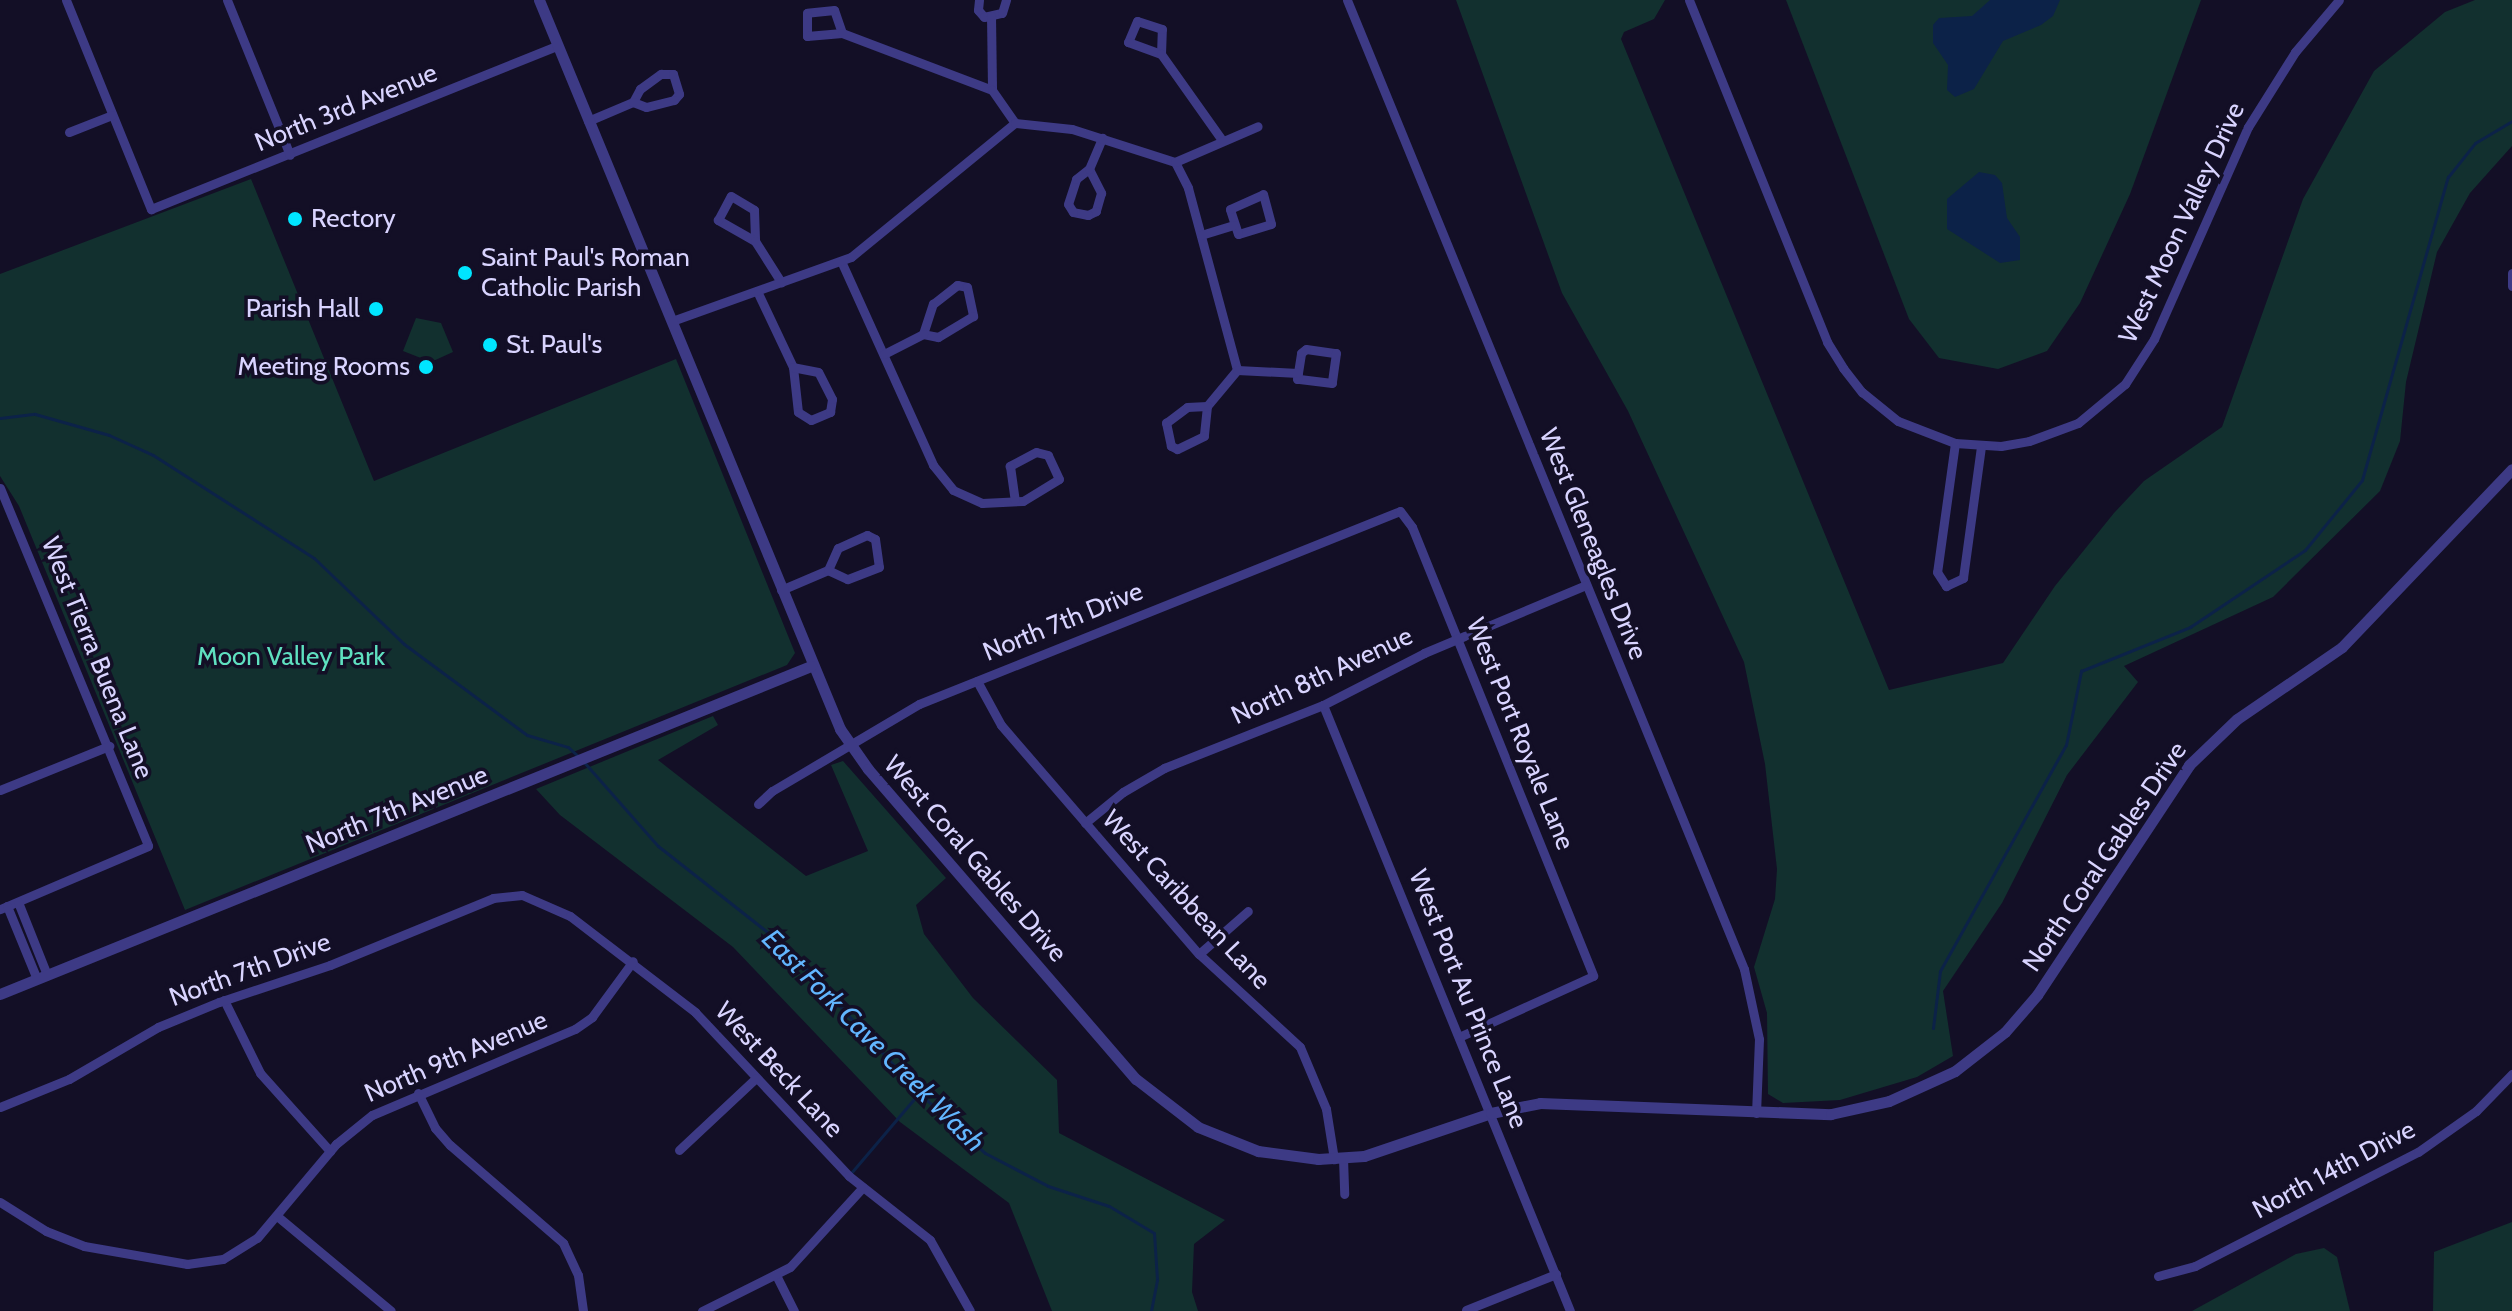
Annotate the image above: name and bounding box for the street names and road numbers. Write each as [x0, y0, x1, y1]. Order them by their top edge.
street label: North 3rd Avenue [250, 57, 442, 159]
street label: West Moon Valley Drive [2113, 98, 2251, 348]
street label: West Gleneagles Drive [1532, 424, 1654, 664]
street label: West Tierra Buena Lane [34, 533, 160, 783]
street label: North 7th Drive [979, 576, 1147, 668]
street label: West Port Royale Lane [1459, 614, 1581, 854]
street label: North 8th Avenue [1227, 620, 1417, 732]
street label: North Coral Gables Drive [2017, 736, 2193, 978]
street label: West Coral Gables Drive [877, 749, 1073, 969]
street label: North 7th Avenue [302, 759, 492, 861]
street label: West Caribbean Lane [1095, 804, 1277, 996]
street label: West Port Au Prince Lane [1402, 865, 1534, 1133]
street label: North 7th Drive [165, 926, 335, 1014]
street label: West Beck Lane [708, 996, 850, 1144]
street label: North 9th Avenue [360, 1005, 552, 1109]
street label: North 14th Drive [2247, 1114, 2421, 1226]

